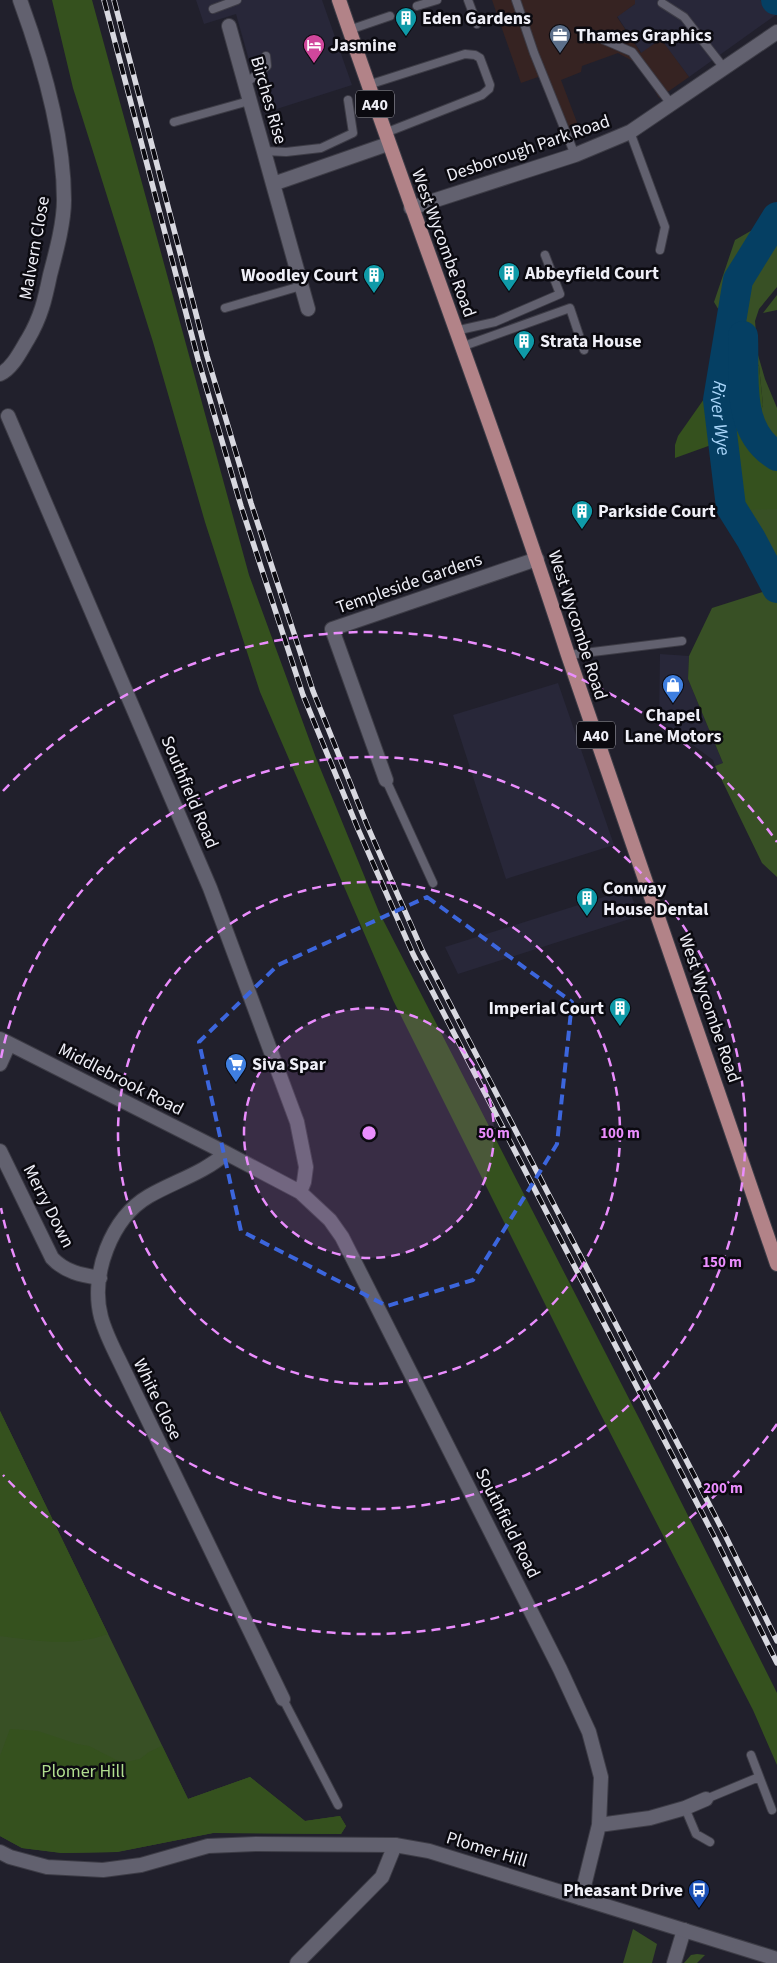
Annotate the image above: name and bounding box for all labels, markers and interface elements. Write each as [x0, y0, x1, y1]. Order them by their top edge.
building icon: Eden Gardens [394, 6, 418, 37]
place label: Eden Gardens [422, 6, 531, 31]
office icon: Thames Graphics [548, 23, 572, 54]
place label: Thames Graphics [576, 23, 712, 48]
hotel icon: Jasmine [302, 33, 326, 64]
place label: Jasmine [330, 33, 397, 58]
street label: Birches Rise [244, 53, 293, 147]
road number: A40 [356, 90, 394, 118]
street label: Desborough Park Road [443, 109, 613, 188]
street label: West Wycombe Road [405, 166, 482, 321]
street label: Malvern Close [13, 194, 56, 302]
building icon: Abbeyfield Court [497, 261, 521, 292]
place label: Abbeyfield Court [524, 261, 659, 286]
place label: Woodley Court [241, 263, 358, 288]
building icon: Woodley Court [362, 263, 386, 294]
building icon: Strata House [512, 329, 536, 360]
place label: Strata House [540, 329, 641, 354]
water label: River Wye [703, 379, 737, 457]
building icon: Parkside Court [570, 499, 594, 530]
place label: Parkside Court [598, 499, 716, 524]
street label: Templeside Gardens [333, 547, 485, 620]
street label: West Wycombe Road [542, 547, 614, 703]
shop icon: Chapel Lane Motors [661, 673, 685, 704]
place label: Chapel Lane Motors [625, 703, 721, 749]
road number: A40 [577, 722, 615, 748]
street label: Southfield Road [154, 732, 225, 853]
place label: Conway House Dental [603, 876, 708, 922]
building icon: Conway House Dental [575, 886, 599, 917]
street label: West Wycombe Road [672, 930, 747, 1086]
place label: Imperial Court [488, 996, 604, 1021]
building icon: Imperial Court [608, 996, 632, 1027]
street label: Middlebrook Road [54, 1037, 188, 1122]
supermarket icon: Siva Spar [224, 1052, 248, 1083]
place label: Siva Spar [252, 1052, 327, 1077]
text: 50 m [478, 1123, 510, 1144]
text: 100 m [600, 1123, 640, 1144]
centre of rings [360, 1124, 378, 1142]
street label: Merry Down [17, 1160, 80, 1252]
text: 150 m [702, 1252, 742, 1273]
street label: White Close [127, 1354, 188, 1444]
street label: Southfield Road [469, 1464, 546, 1583]
text: 200 m [703, 1478, 743, 1499]
park label: Plomer Hill [41, 1759, 125, 1784]
street label: Plomer Hill [443, 1825, 530, 1874]
place label: Pheasant Drive [563, 1878, 683, 1903]
bus stop icon: Pheasant Drive [687, 1878, 711, 1909]

